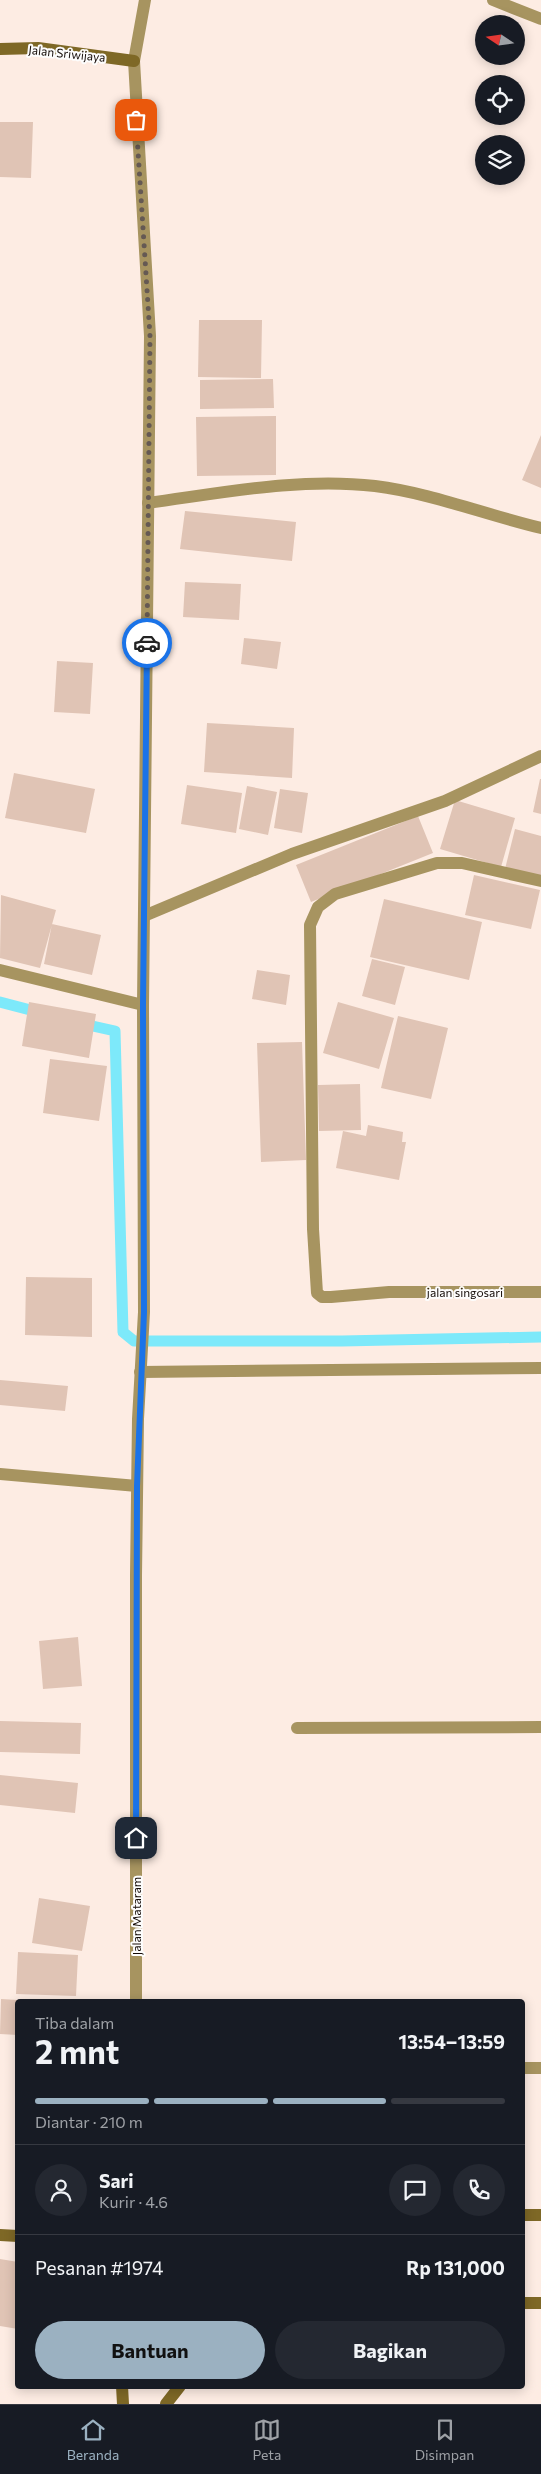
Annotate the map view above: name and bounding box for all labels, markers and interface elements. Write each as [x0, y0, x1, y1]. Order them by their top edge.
north arrow [475, 15, 525, 65]
map controls [475, 15, 525, 185]
street label: Jalan Sriwijaya [28, 42, 106, 65]
button: locate [475, 75, 525, 125]
pin [115, 99, 157, 141]
icon: bag [122, 106, 150, 134]
button: layers [475, 135, 525, 185]
courier [122, 618, 172, 668]
icon: car [133, 629, 161, 657]
street label: jalan singosari [427, 1285, 503, 1299]
pin [115, 1817, 157, 1859]
icon: home [122, 1824, 150, 1852]
street label: Jalan Mataram [129, 1877, 144, 1955]
text: Tiba dalam [35, 2013, 114, 2032]
text: 13:54–13:59 [398, 2030, 505, 2053]
text: 2 mnt [35, 2031, 119, 2071]
text: Diantar · 210 m [35, 2112, 143, 2131]
button: person [35, 2164, 87, 2216]
button: chat [389, 2164, 441, 2216]
button: phone [453, 2164, 505, 2216]
text: Sari [99, 2169, 134, 2192]
text: Kurir · 4.6 [99, 2192, 168, 2211]
text: Pesanan #1974 [35, 2256, 163, 2279]
text: Rp 131,000 [406, 2256, 505, 2279]
button: Bantuan [35, 2321, 265, 2379]
button: Bagikan [275, 2321, 505, 2379]
tab: Beranda [67, 2416, 119, 2463]
tab: Peta [253, 2416, 281, 2463]
tab: Disimpan [415, 2416, 474, 2463]

